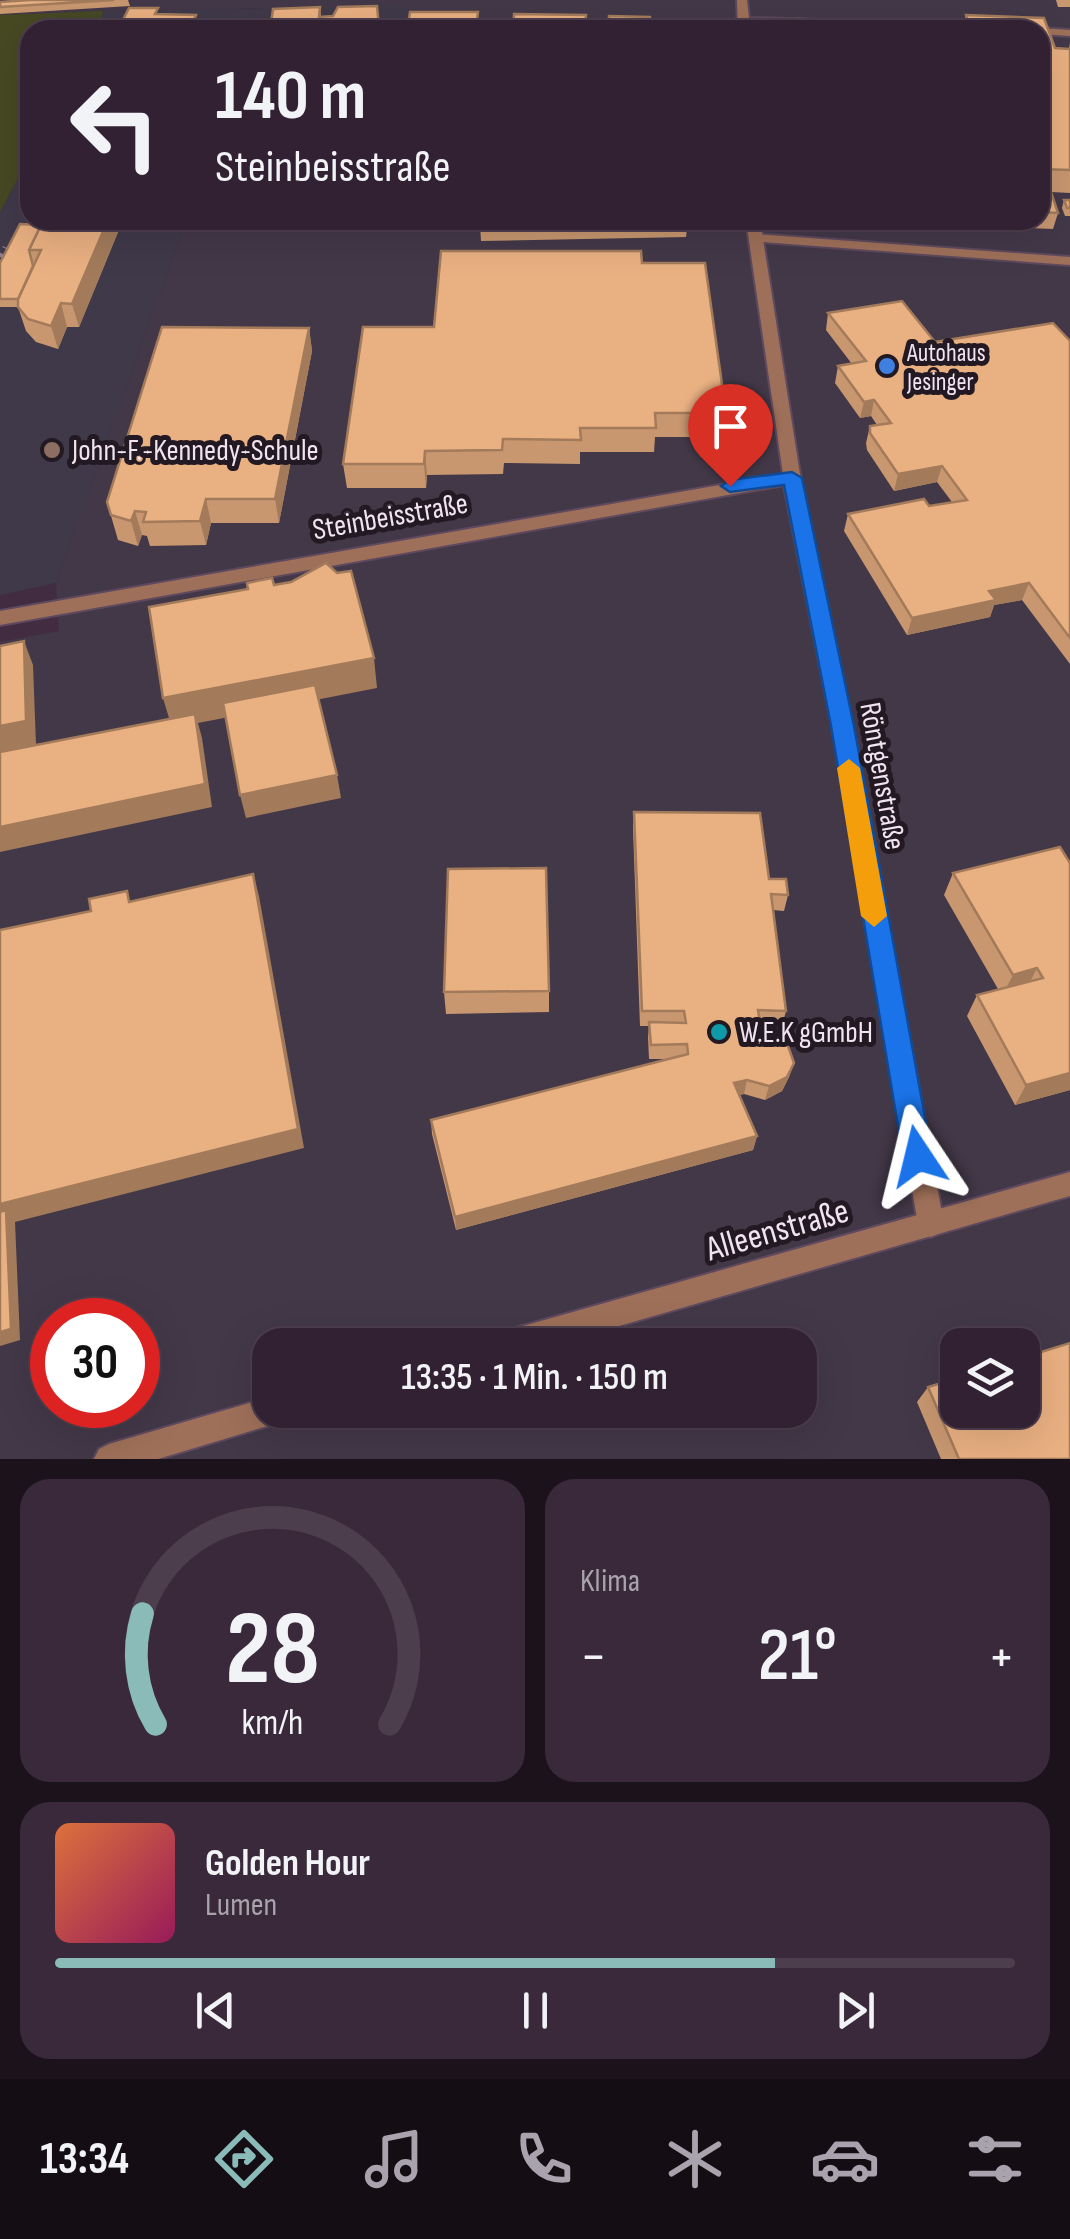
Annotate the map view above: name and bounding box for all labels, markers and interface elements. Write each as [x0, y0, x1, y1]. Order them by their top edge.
text: 140 m [215, 55, 366, 139]
icon: left [50, 60, 180, 190]
text: Steinbeisstraße [215, 140, 451, 195]
place label: Autohaus Jesinger [906, 338, 986, 398]
marker: Autohaus Jesinger [876, 355, 898, 377]
pin [688, 384, 773, 487]
icon: arrive [703, 399, 758, 454]
place label: John-F.-Kennedy-Schule [71, 433, 319, 469]
marker: John-F.-Kennedy-Schule [41, 439, 63, 461]
street label: Steinbeisstraße [310, 486, 471, 548]
street label: Röntgenstraße [851, 700, 913, 853]
place label: W.E.K gGmbH [739, 1015, 873, 1051]
marker: W.E.K gGmbH [708, 1021, 730, 1043]
position arrow [866, 1104, 970, 1208]
street label: Alleenstraße [700, 1190, 854, 1272]
speed limit sign: 30 [30, 1298, 160, 1428]
map controls [940, 1328, 1040, 1428]
button: layers [940, 1328, 1040, 1428]
text: 13:35 · 1 Min. · 150 m [401, 1355, 668, 1400]
text: Klima [580, 1562, 640, 1601]
text: 28 [225, 1588, 320, 1713]
text: 21° [758, 1611, 837, 1702]
text: − [580, 1624, 607, 1691]
text: + [988, 1624, 1015, 1691]
text: km/h [242, 1702, 303, 1745]
text: Golden Hour [205, 1841, 370, 1886]
text: Lumen [205, 1886, 277, 1925]
icon: previous [188, 1983, 243, 2038]
icon: pause [508, 1983, 563, 2038]
icon: next [828, 1983, 883, 2038]
icon: directions [209, 2124, 279, 2194]
icon: music [359, 2124, 429, 2194]
icon: phone [509, 2124, 579, 2194]
icon: climate [660, 2124, 730, 2194]
icon: car [810, 2124, 880, 2194]
icon: filters [960, 2124, 1030, 2194]
text: 13:34 [40, 2132, 129, 2187]

